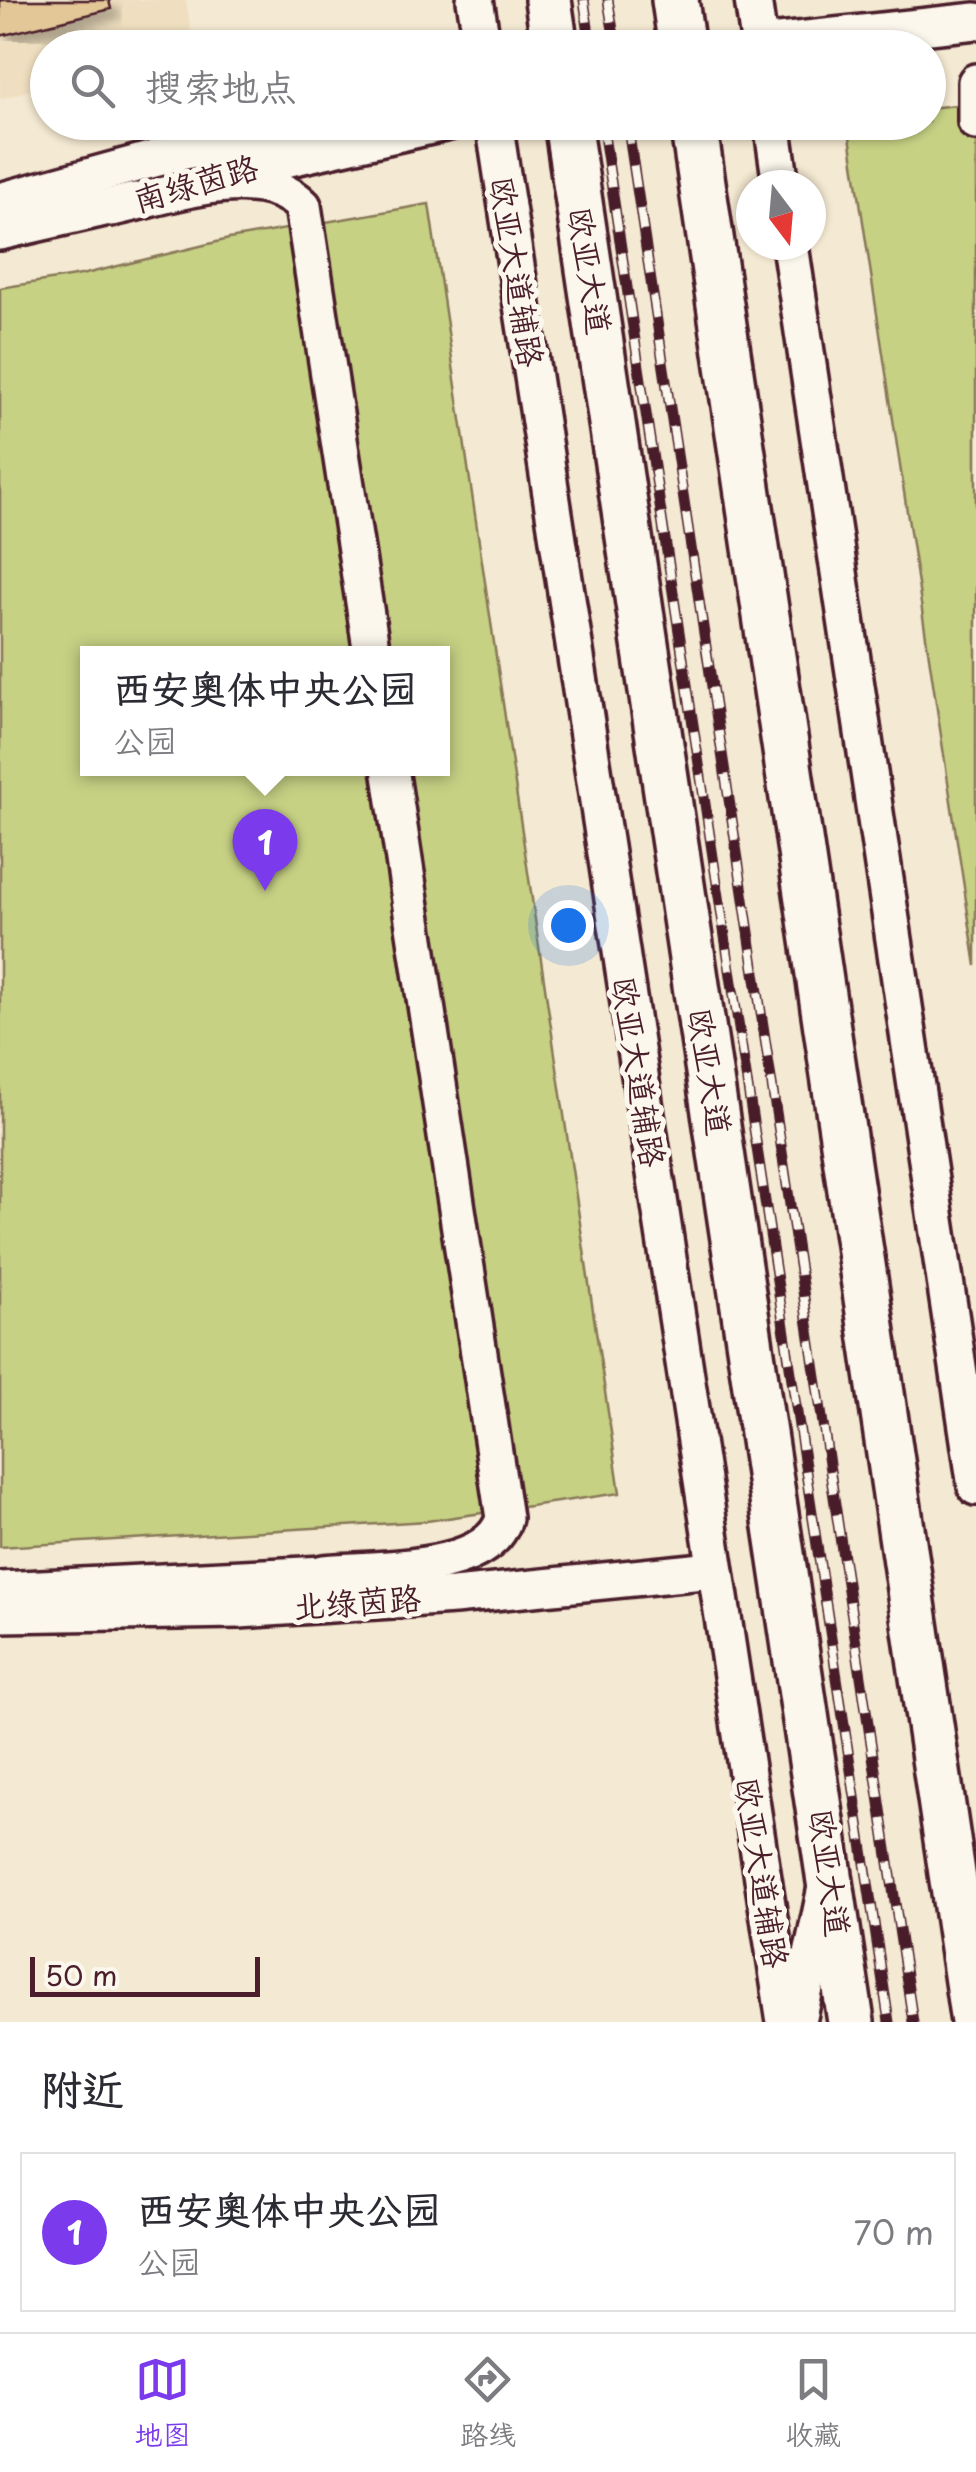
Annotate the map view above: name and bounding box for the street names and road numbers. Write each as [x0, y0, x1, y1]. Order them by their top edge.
street label: 南绿茵路 [127, 141, 264, 223]
street label: 欧亚大道辅路 [479, 173, 557, 370]
street label: 欧亚大道 [557, 204, 625, 338]
street label: 欧亚大道辅路 [601, 973, 679, 1170]
street label: 欧亚大道 [677, 1005, 745, 1139]
street label: 北绿茵路 [291, 1573, 422, 1629]
street label: 欧亚大道辅路 [724, 1774, 802, 1971]
street label: 欧亚大道 [798, 1806, 864, 1939]

